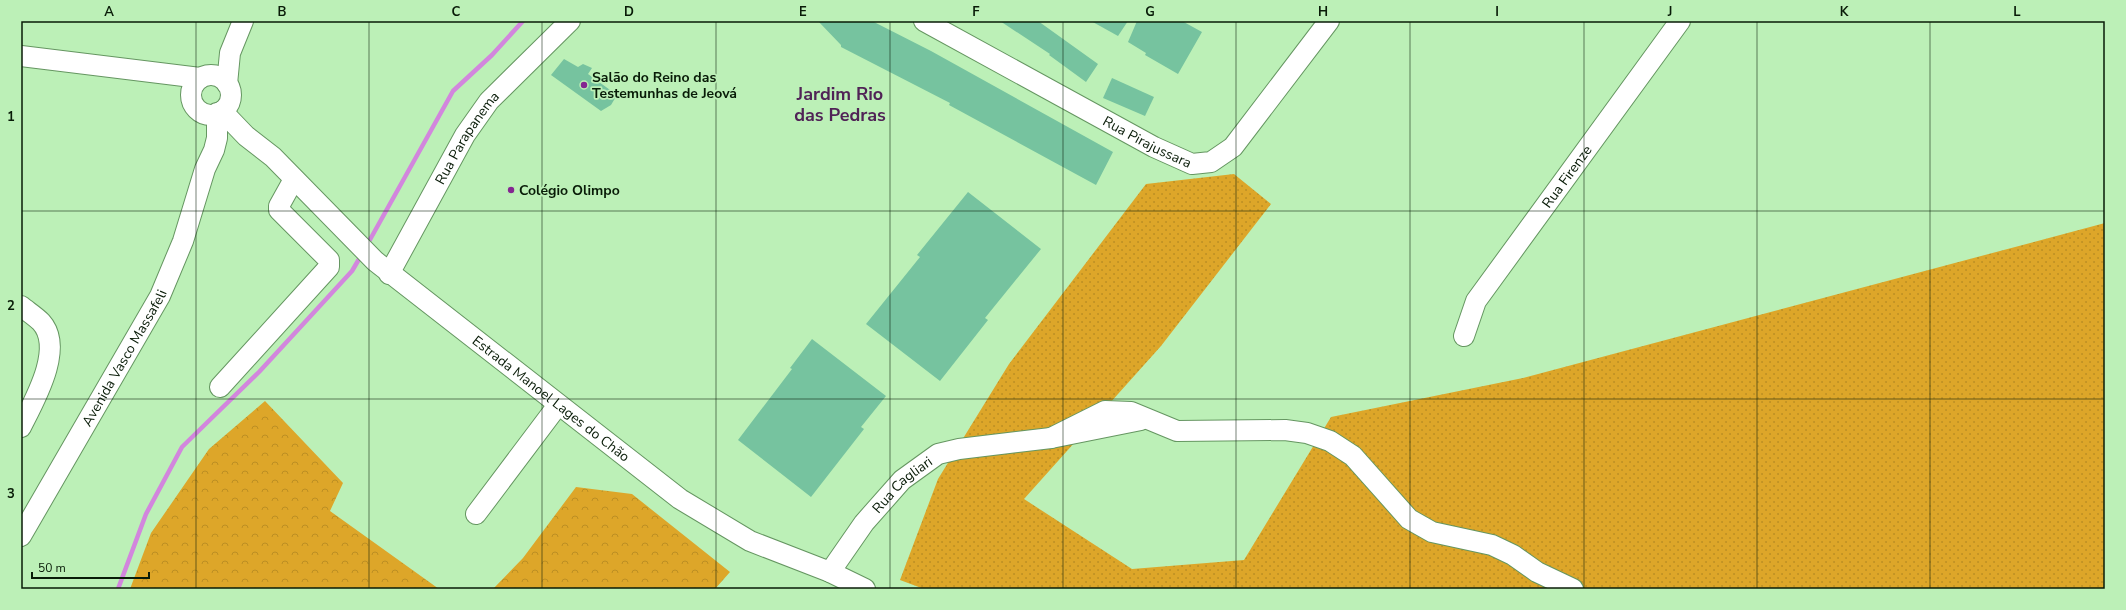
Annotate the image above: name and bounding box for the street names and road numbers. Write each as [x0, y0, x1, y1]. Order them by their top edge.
street label: Rua Parapanema [431, 87, 503, 188]
street label: Rua Pirajussara [1099, 112, 1195, 173]
street label: Rua Firenze [1538, 142, 1596, 212]
street label: Avenida Vasco Massafeli [78, 287, 172, 430]
street label: Estrada Manoel Lages do Chão [468, 331, 634, 466]
street label: Rua Cagliari [868, 452, 936, 517]

